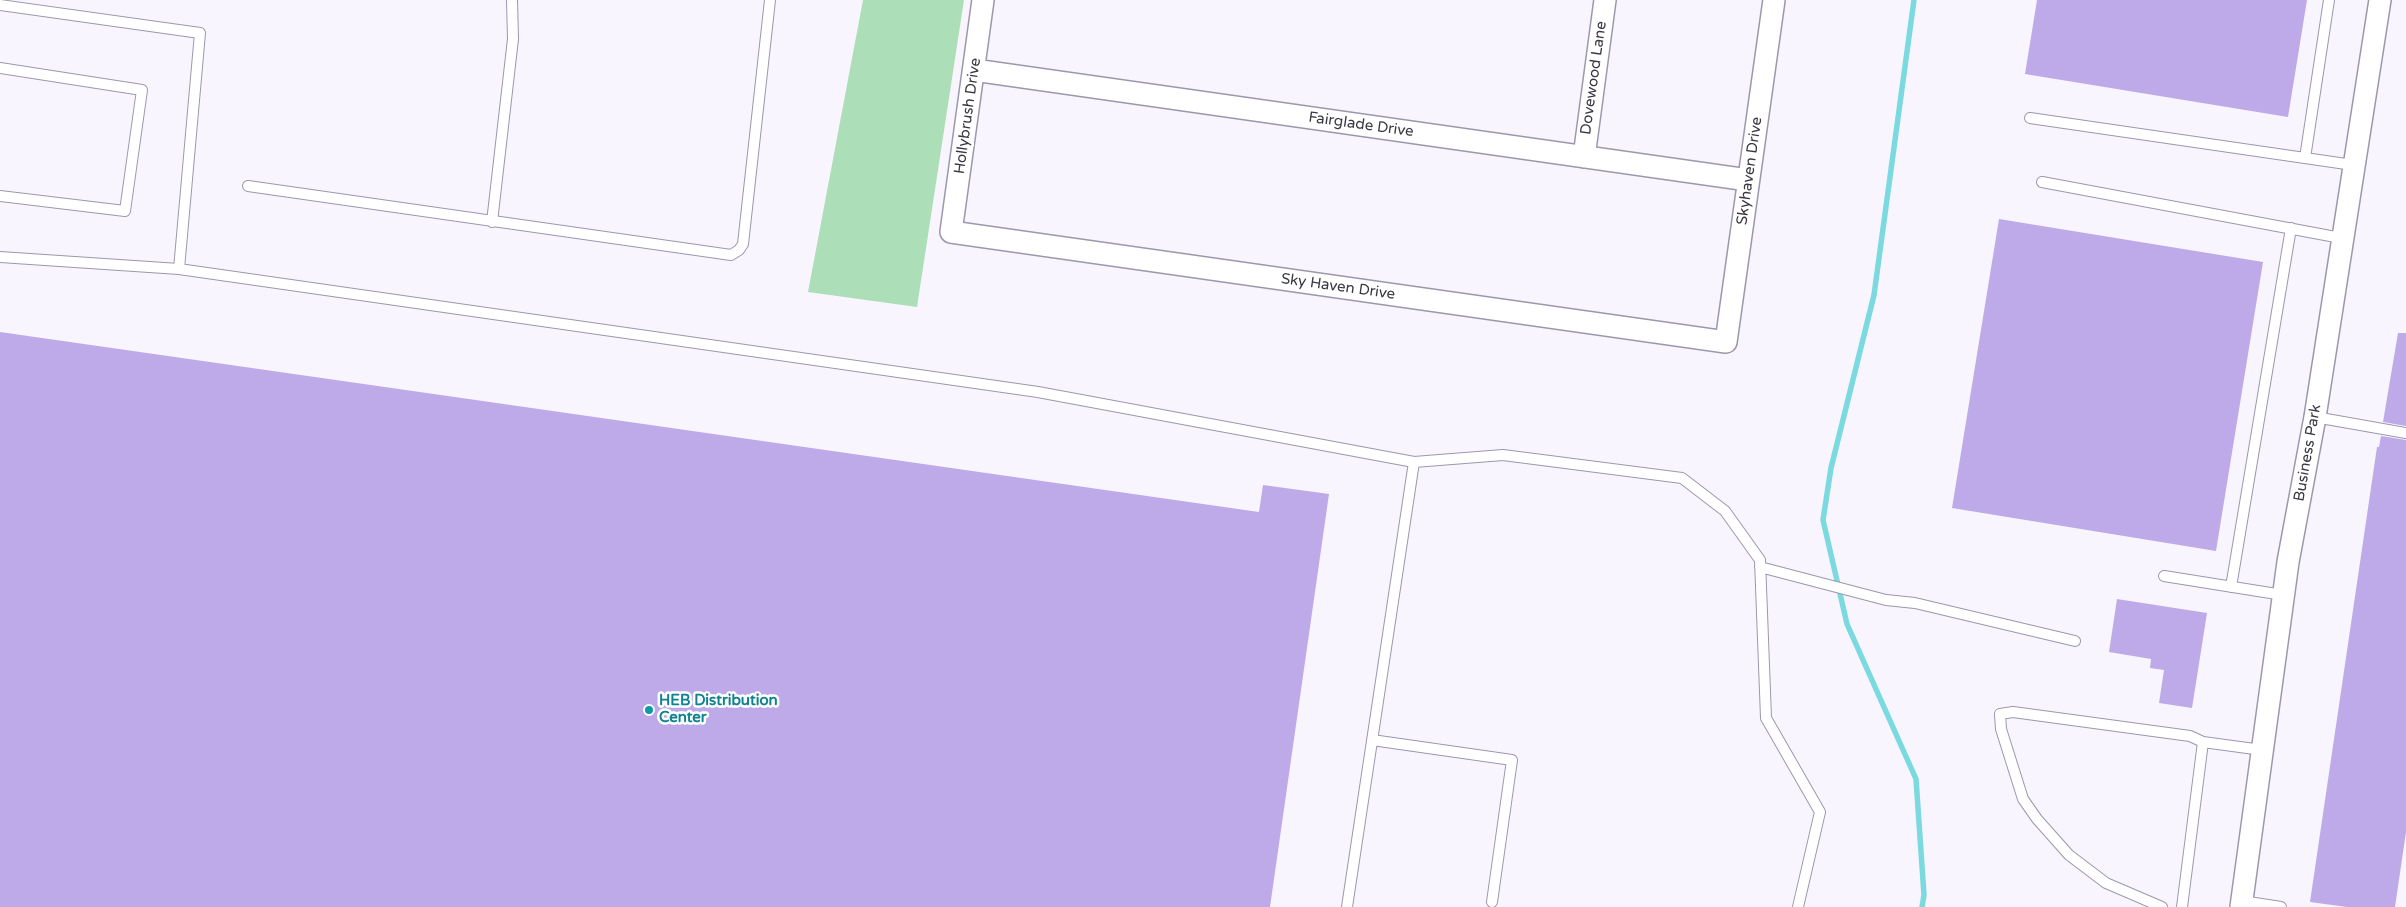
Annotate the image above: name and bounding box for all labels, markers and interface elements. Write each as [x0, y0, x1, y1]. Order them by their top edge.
street label: Dovewood Lane [1577, 20, 1611, 136]
street label: Hollybrush Drive [951, 57, 985, 175]
street label: Fairglade Drive [1307, 109, 1415, 141]
street label: Skyhaven Drive [1733, 116, 1767, 226]
street label: Sky Haven Drive [1280, 270, 1396, 304]
street label: Business Park [2291, 403, 2325, 503]
place label: HEB Distribution Center [659, 692, 778, 727]
marker: HEB Distribution Center [643, 704, 655, 716]

